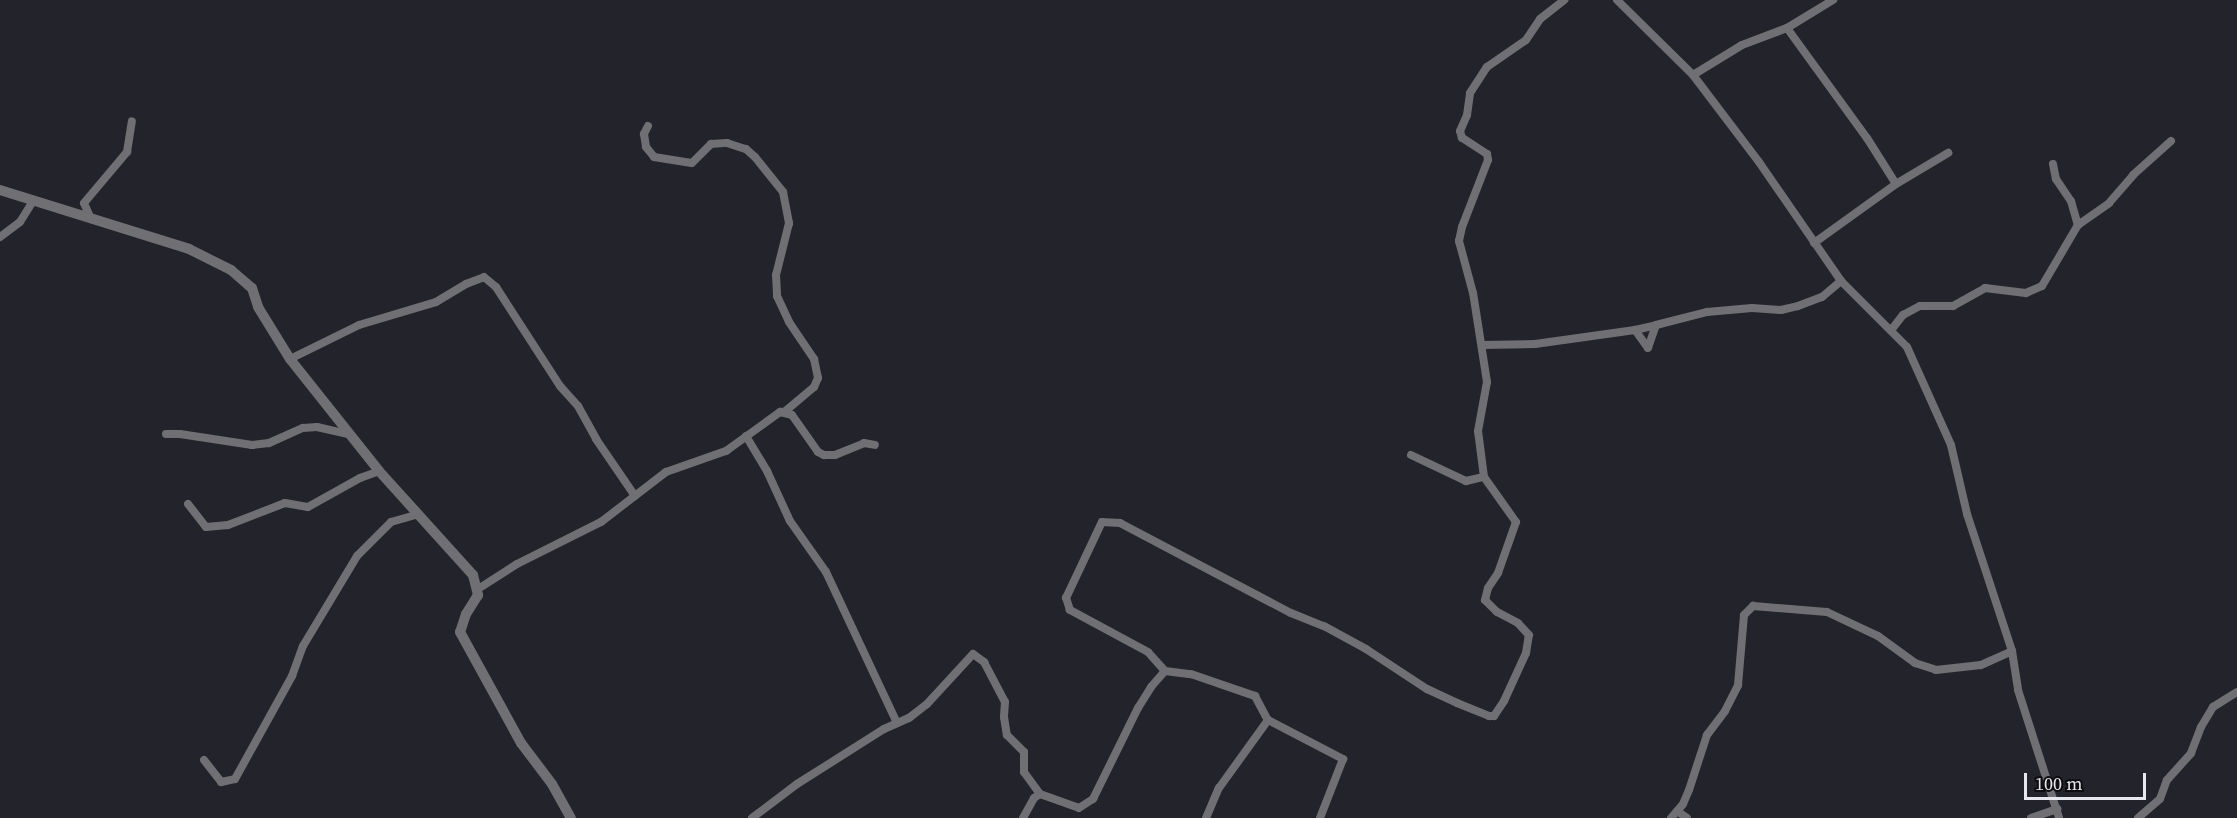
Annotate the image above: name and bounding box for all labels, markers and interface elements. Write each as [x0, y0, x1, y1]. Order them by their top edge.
scale bar [2027, 761, 2148, 799]
text: 100 m [2035, 771, 2082, 796]

